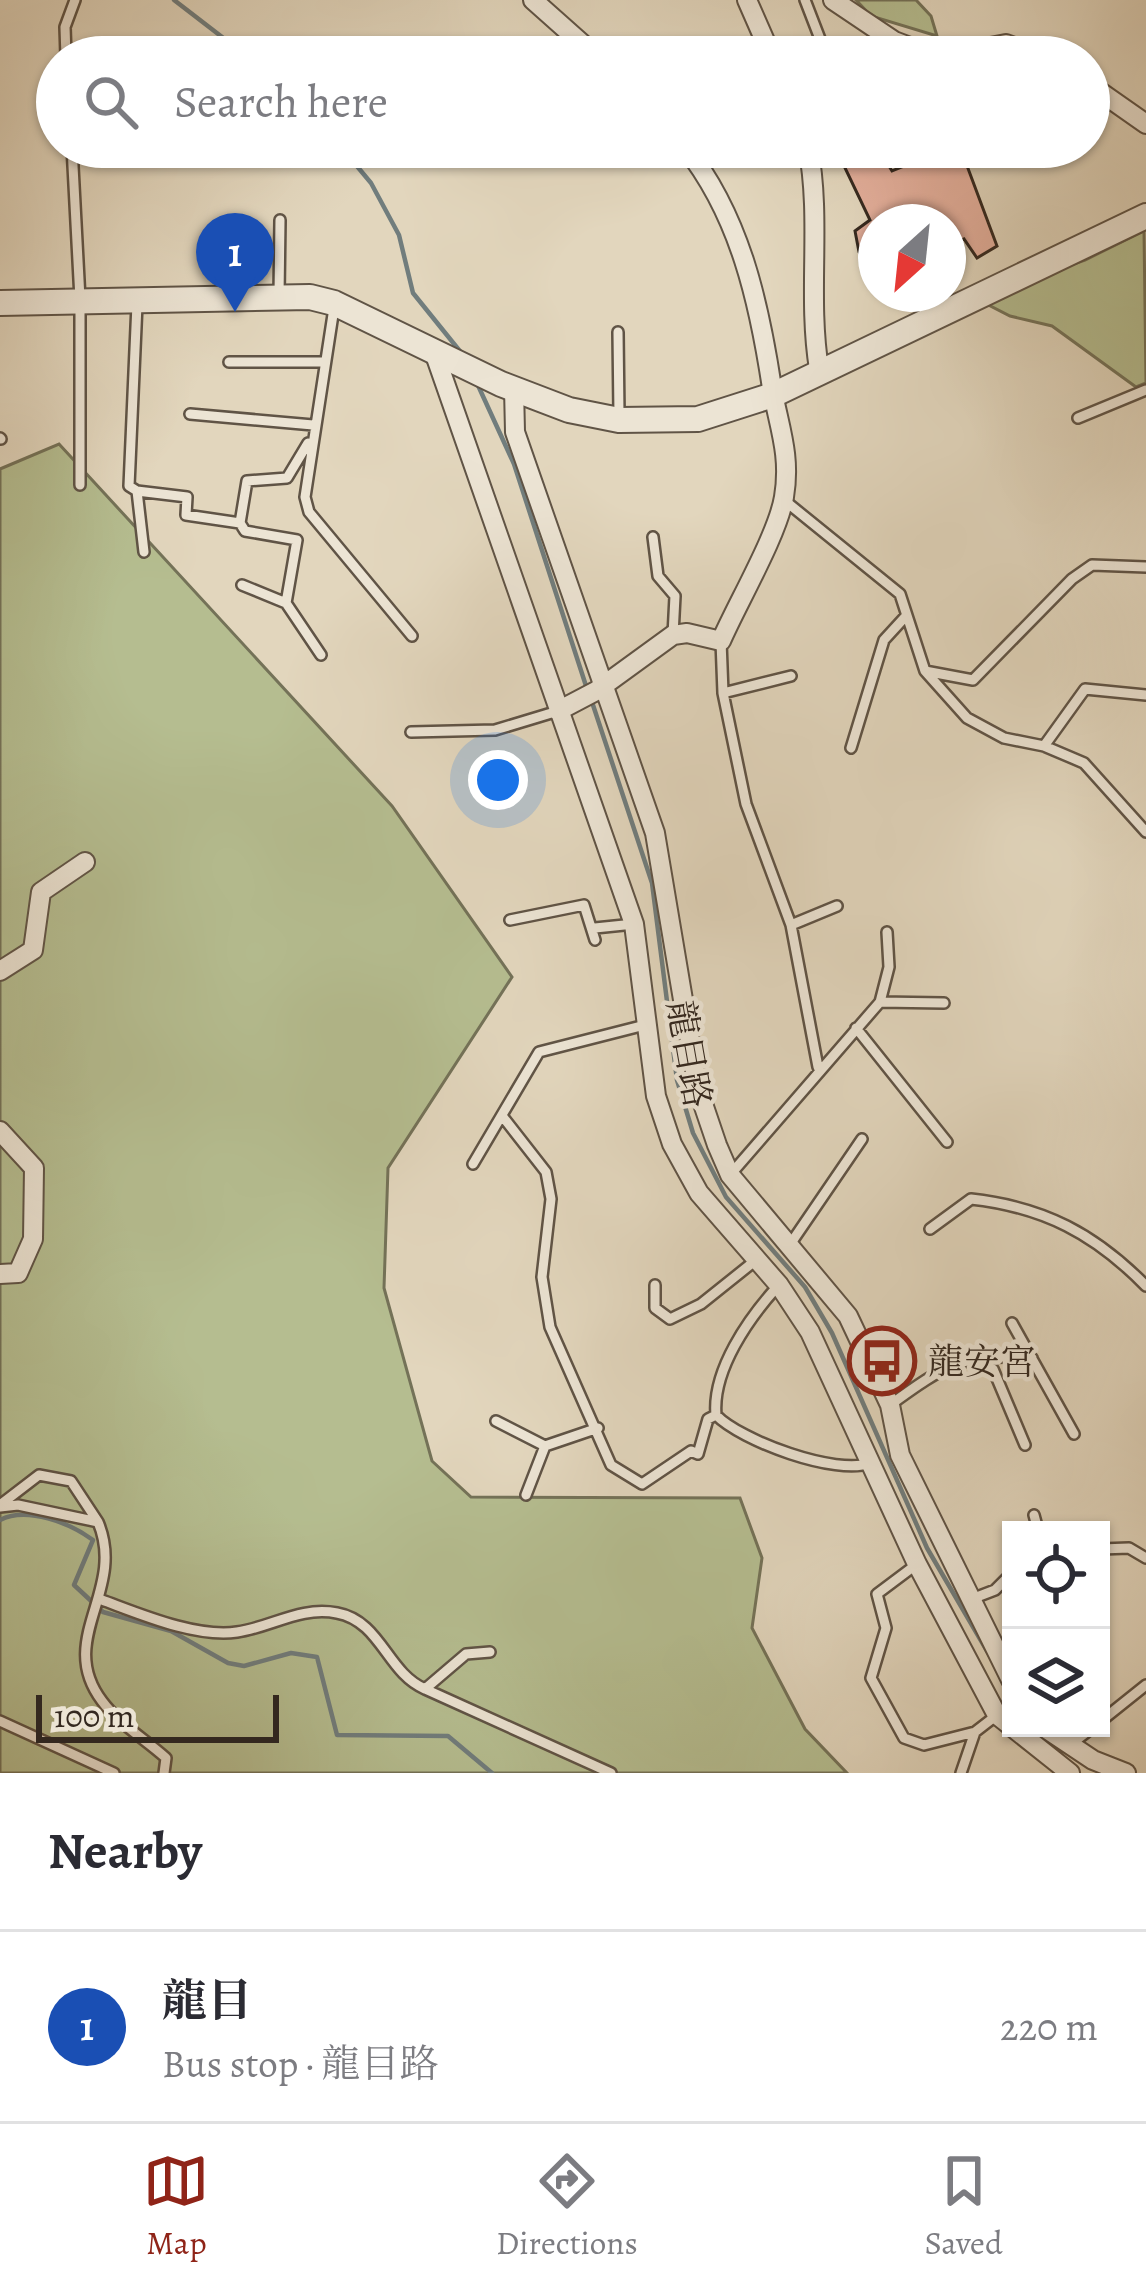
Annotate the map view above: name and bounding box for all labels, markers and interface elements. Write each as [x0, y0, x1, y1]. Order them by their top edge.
search box [36, 36, 1110, 168]
icon: search [78, 69, 144, 135]
text: Search here [174, 71, 388, 133]
north arrow [858, 204, 966, 312]
pin: 1 [196, 213, 274, 312]
your location [468, 750, 528, 810]
street label: 龍目路 [656, 997, 723, 1112]
bus stop icon: 龍安宮 [847, 1326, 917, 1396]
place label: 龍安宮 [928, 1337, 1036, 1386]
map controls [1002, 1521, 1110, 1737]
button: locate [1002, 1521, 1110, 1629]
button: layers [1002, 1629, 1110, 1737]
scale bar [36, 1689, 279, 1742]
text: 100 m [54, 1693, 134, 1738]
text: Nearby [48, 1816, 202, 1886]
text: 龍目 [162, 1970, 252, 2032]
text: 1 [80, 2000, 94, 2053]
text: 220 m [1000, 2000, 1098, 2053]
text: Bus stop · 龍目路 [162, 2037, 439, 2090]
tab: Map [143, 2148, 209, 2265]
tab: Directions [496, 2148, 638, 2265]
tab: Saved [924, 2148, 1003, 2265]

